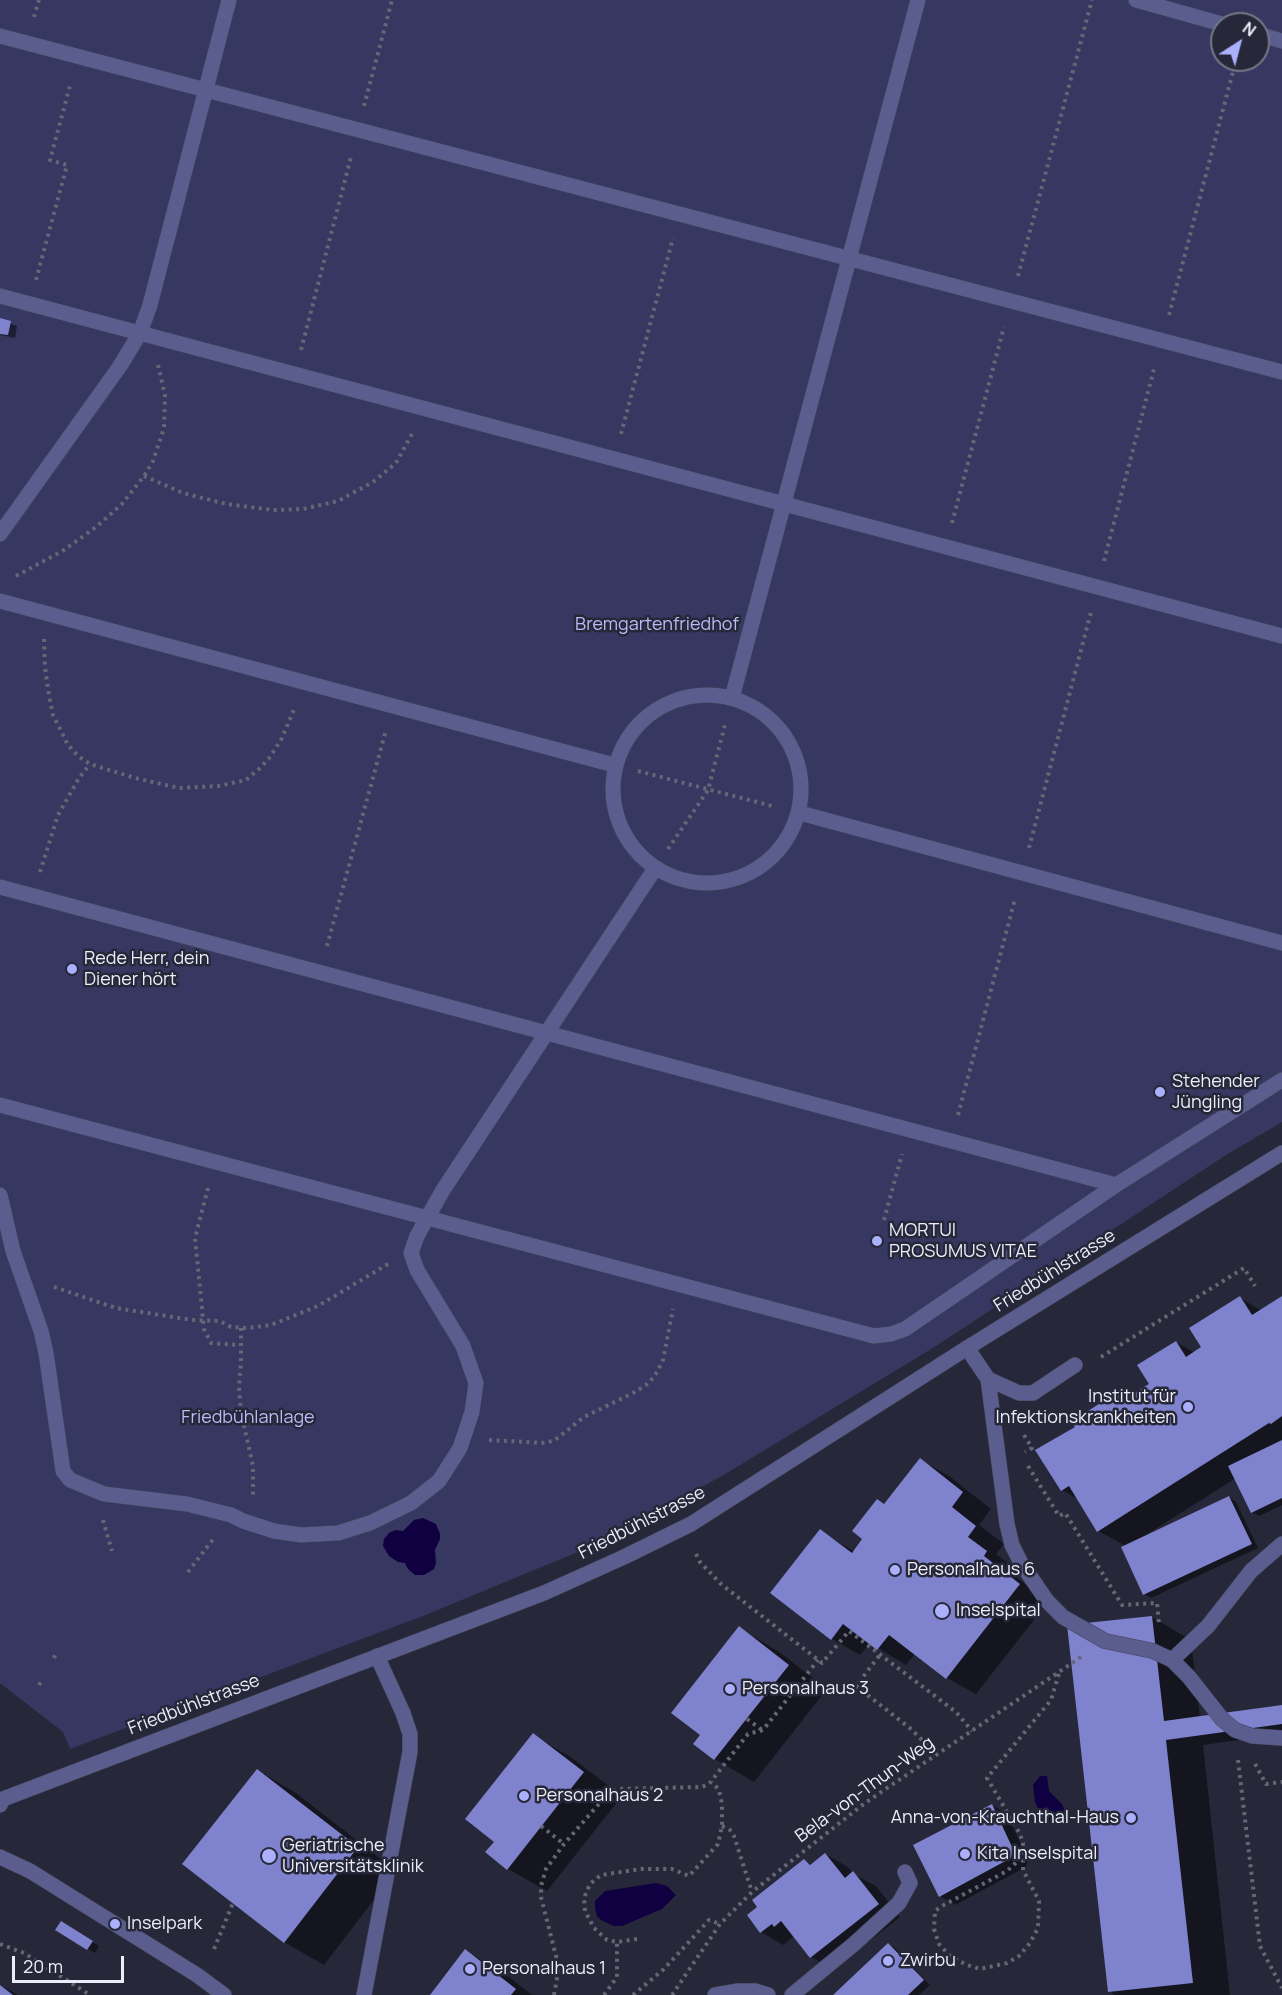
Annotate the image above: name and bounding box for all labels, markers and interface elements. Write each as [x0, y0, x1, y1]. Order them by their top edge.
north arrow [1210, 12, 1270, 72]
text: N [1238, 17, 1261, 41]
park label: Bremgartenfriedhof [575, 614, 739, 636]
place label: Rede Herr, dein Diener hört [84, 948, 209, 990]
marker: Rede Herr, dein Diener hört [65, 962, 79, 976]
place label: Stehender Jüngling [1172, 1071, 1260, 1114]
marker: Stehender Jüngling [1153, 1085, 1167, 1099]
place label: MORTUI PROSUMUS VITAE [889, 1220, 1037, 1262]
street label: Friedbühlstrasse [990, 1225, 1120, 1317]
marker: MORTUI PROSUMUS VITAE [870, 1234, 884, 1248]
place label: Institut für Infektionskrankheiten [996, 1386, 1176, 1428]
marker: Institut für Infektionskrankheiten [1181, 1400, 1195, 1414]
park label: Friedbühlanlage [181, 1407, 315, 1429]
street label: Friedbühlstrasse [575, 1482, 709, 1564]
place label: Personalhaus 6 [907, 1559, 1035, 1581]
marker: Personalhaus 6 [888, 1563, 902, 1577]
place label: Inselspital [956, 1600, 1041, 1622]
marker: Inselspital [933, 1602, 951, 1620]
street label: Friedbühlstrasse [125, 1670, 263, 1740]
place label: Personalhaus 3 [742, 1678, 869, 1700]
marker: Personalhaus 3 [723, 1682, 737, 1696]
street label: Bela-von-Thun-Weg [791, 1732, 939, 1848]
place label: Personalhaus 2 [536, 1785, 663, 1807]
marker: Personalhaus 2 [517, 1789, 531, 1803]
place label: Anna-von-Krauchthal-Haus [891, 1807, 1119, 1829]
marker: Anna-von-Krauchthal-Haus [1124, 1811, 1138, 1825]
place label: Geriatrische Universitätsklinik [282, 1835, 424, 1878]
place label: Kita Inselspital [977, 1843, 1097, 1865]
marker: Geriatrische Universitätsklinik [260, 1847, 278, 1865]
marker: Kita Inselspital [958, 1847, 972, 1861]
place label: Inselpark [127, 1913, 202, 1935]
marker: Inselpark [108, 1917, 122, 1931]
scale bar [15, 1944, 128, 1982]
place label: Zwirbu [900, 1950, 956, 1972]
text: 20 m [23, 1954, 63, 1978]
marker: Zwirbu [881, 1954, 895, 1968]
place label: Personalhaus 1 [482, 1958, 606, 1980]
marker: Personalhaus 1 [463, 1962, 477, 1976]

